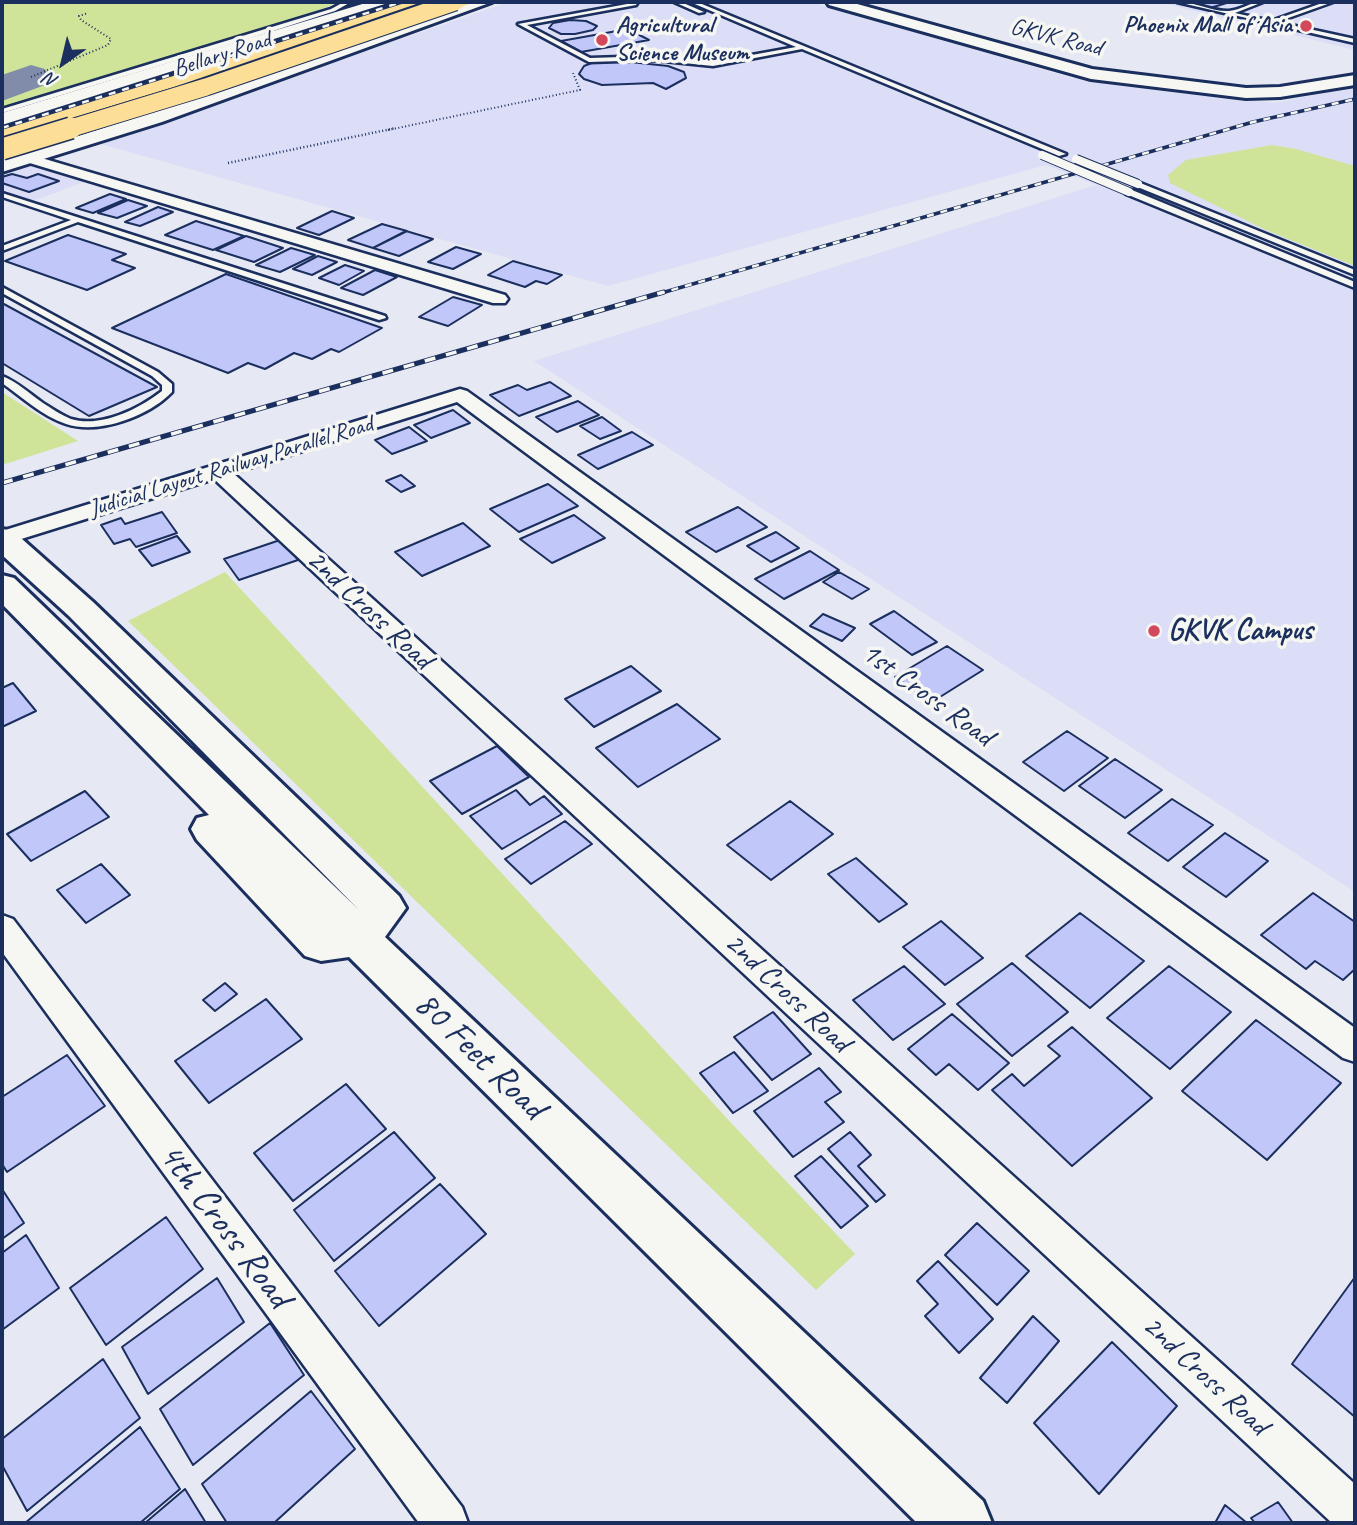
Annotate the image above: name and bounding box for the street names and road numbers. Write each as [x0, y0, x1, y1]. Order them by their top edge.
street label: GKVK Road [1007, 13, 1105, 63]
street label: Bellary Road [169, 26, 275, 84]
street label: Judicial Layout Railway Parallel Road [86, 410, 376, 524]
street label: 2nd Cross Road [298, 542, 440, 678]
street label: 1st Cross Road [854, 635, 1000, 755]
street label: 2nd Cross Road [716, 925, 858, 1061]
street label: 80 Feet Road [404, 982, 554, 1130]
street label: 4th Cross Road [148, 1135, 300, 1317]
street label: 2nd Cross Road [1134, 1308, 1276, 1444]

